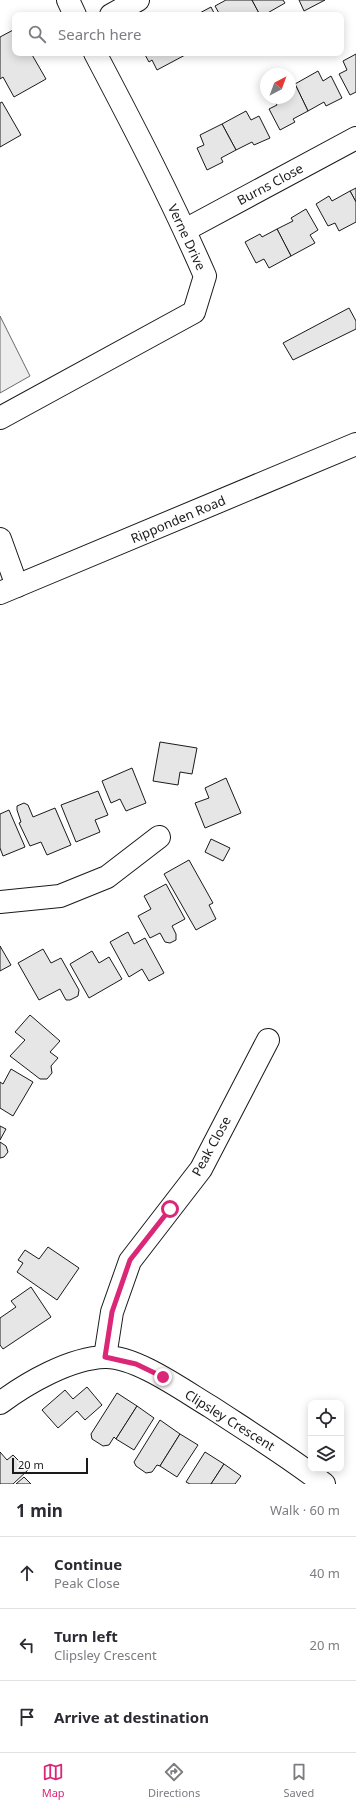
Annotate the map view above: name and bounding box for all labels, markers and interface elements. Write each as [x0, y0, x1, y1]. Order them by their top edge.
search box [12, 12, 344, 56]
icon: search [26, 23, 48, 45]
text: Search here [58, 24, 141, 44]
north arrow [260, 68, 296, 104]
street label: Burns Close [234, 159, 306, 209]
street label: Verne Drive [164, 201, 210, 273]
street label: Ripponden Road [128, 491, 228, 547]
street label: Peak Close [187, 1113, 235, 1179]
route start [161, 1200, 179, 1218]
route end [154, 1368, 172, 1386]
street label: Clipsley Crescent [182, 1385, 279, 1455]
map controls [308, 1400, 344, 1472]
button: locate [308, 1400, 344, 1436]
button: layers [308, 1436, 344, 1472]
scale bar [12, 1456, 88, 1475]
text: 20 m [18, 1457, 44, 1472]
text: 1 min [16, 1499, 63, 1522]
text: Walk · 60 m [270, 1501, 340, 1519]
text: Continue [54, 1554, 122, 1574]
icon: ahead [16, 1562, 38, 1584]
text: 40 m [310, 1564, 340, 1582]
text: Peak Close [54, 1574, 120, 1592]
text: Turn left [54, 1626, 118, 1646]
icon: left [16, 1634, 38, 1656]
text: 20 m [310, 1636, 340, 1654]
text: Clipsley Crescent [54, 1646, 157, 1664]
icon: arrive [16, 1706, 38, 1728]
text: Arrive at destination [54, 1707, 209, 1727]
tab: Map [42, 1761, 65, 1800]
tab: Directions [148, 1761, 200, 1800]
tab: Saved [284, 1761, 314, 1800]

